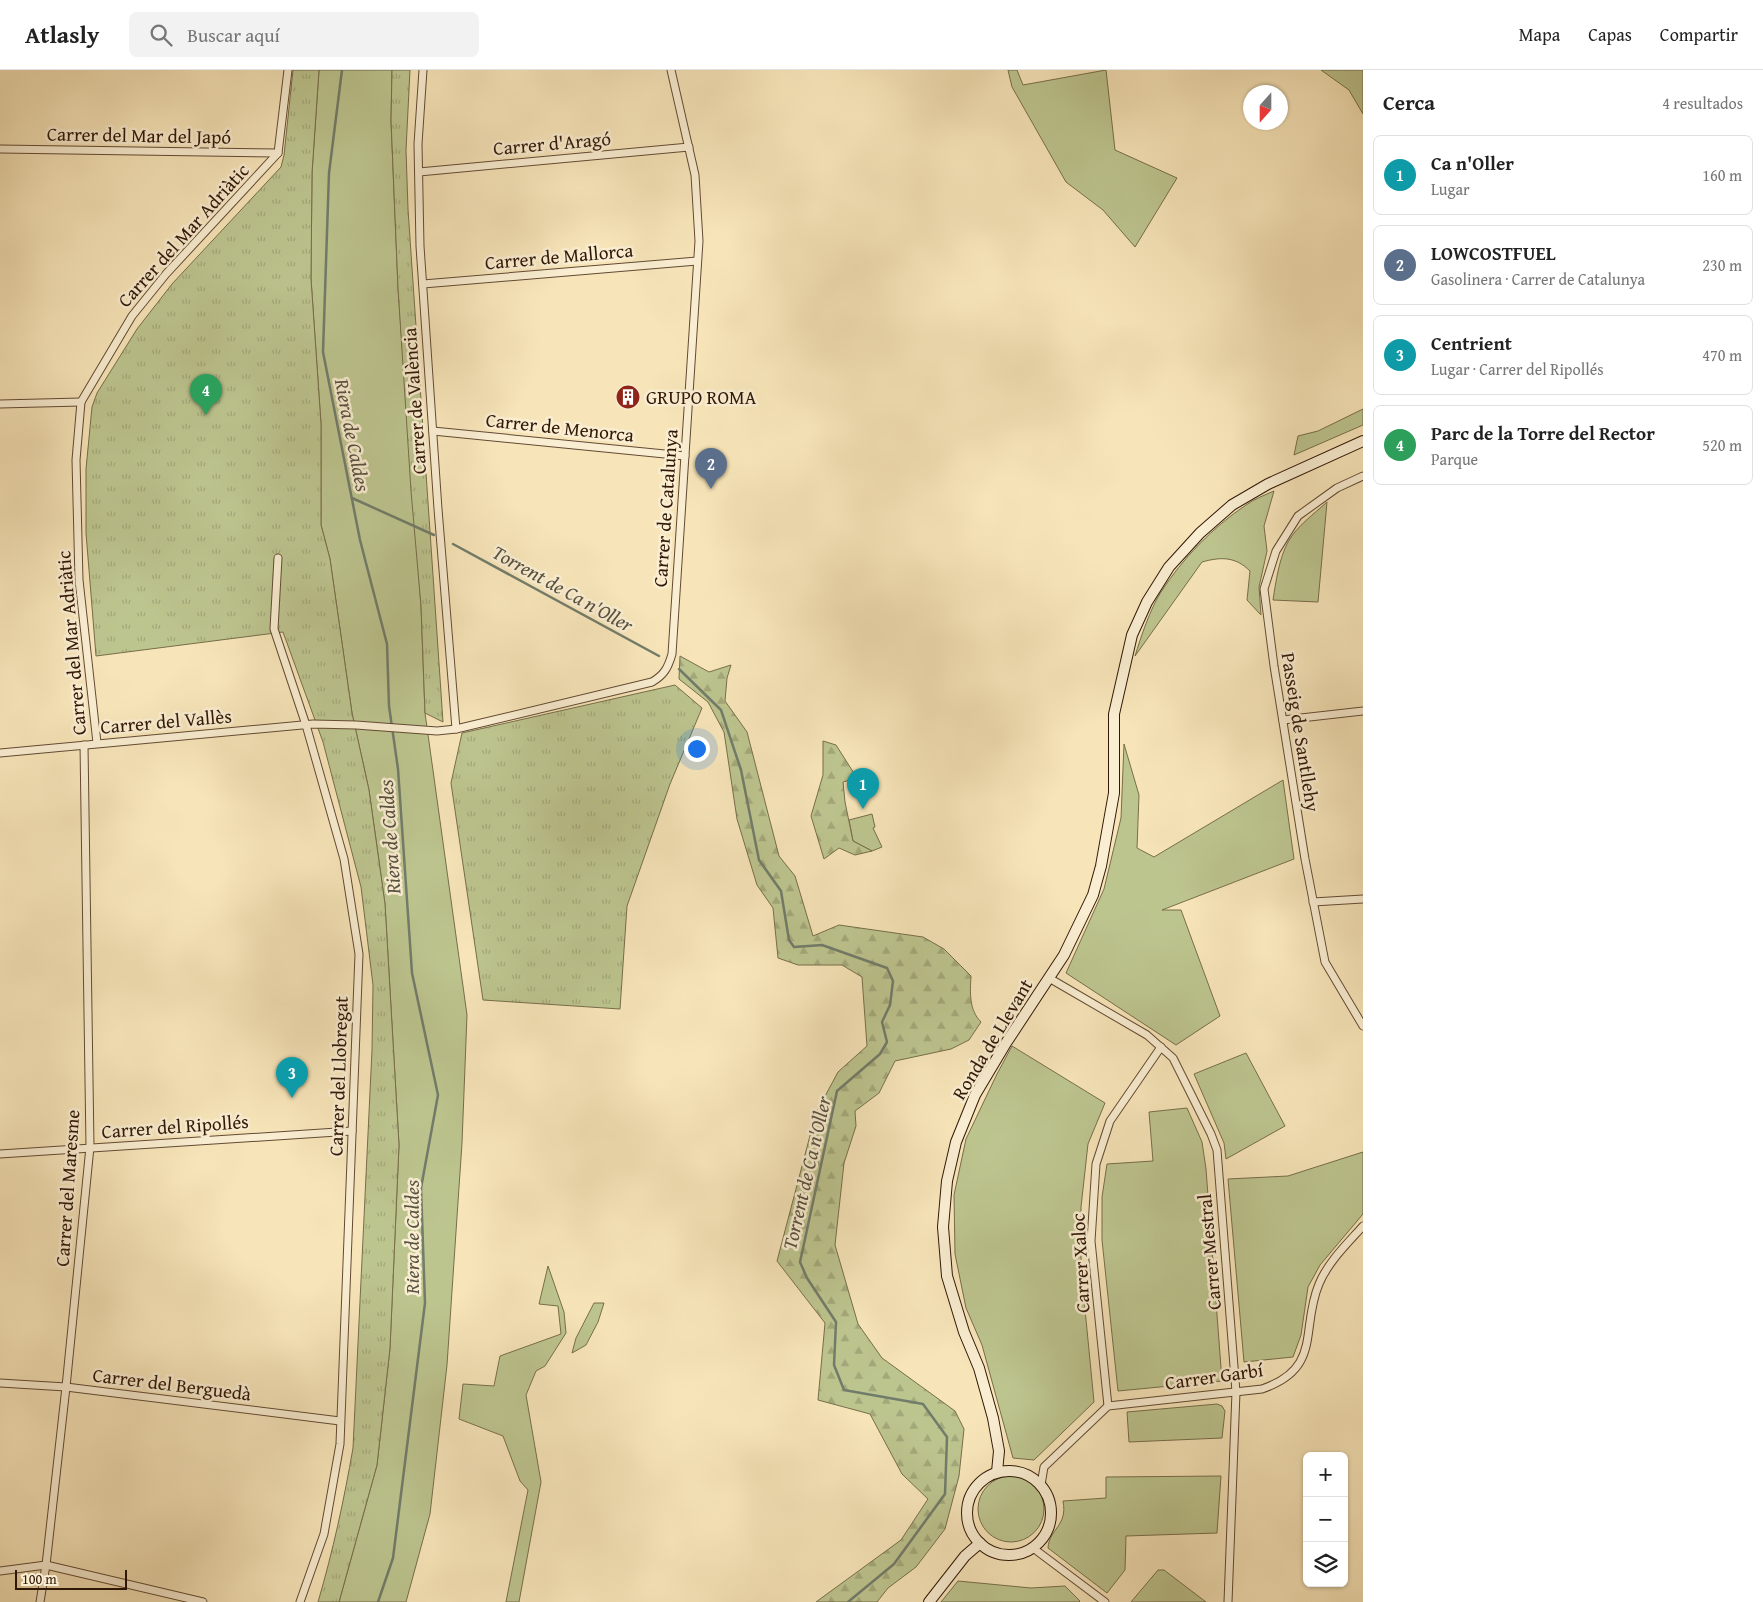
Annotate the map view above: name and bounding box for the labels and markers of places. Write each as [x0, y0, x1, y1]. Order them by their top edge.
pin: 4 [190, 374, 222, 415]
place label: GRUPO ROMA [646, 383, 757, 411]
building icon: GRUPO ROMA [615, 384, 641, 410]
pin: 2 [695, 448, 727, 489]
pin: 1 [847, 768, 879, 809]
pin: 3 [276, 1057, 308, 1098]

